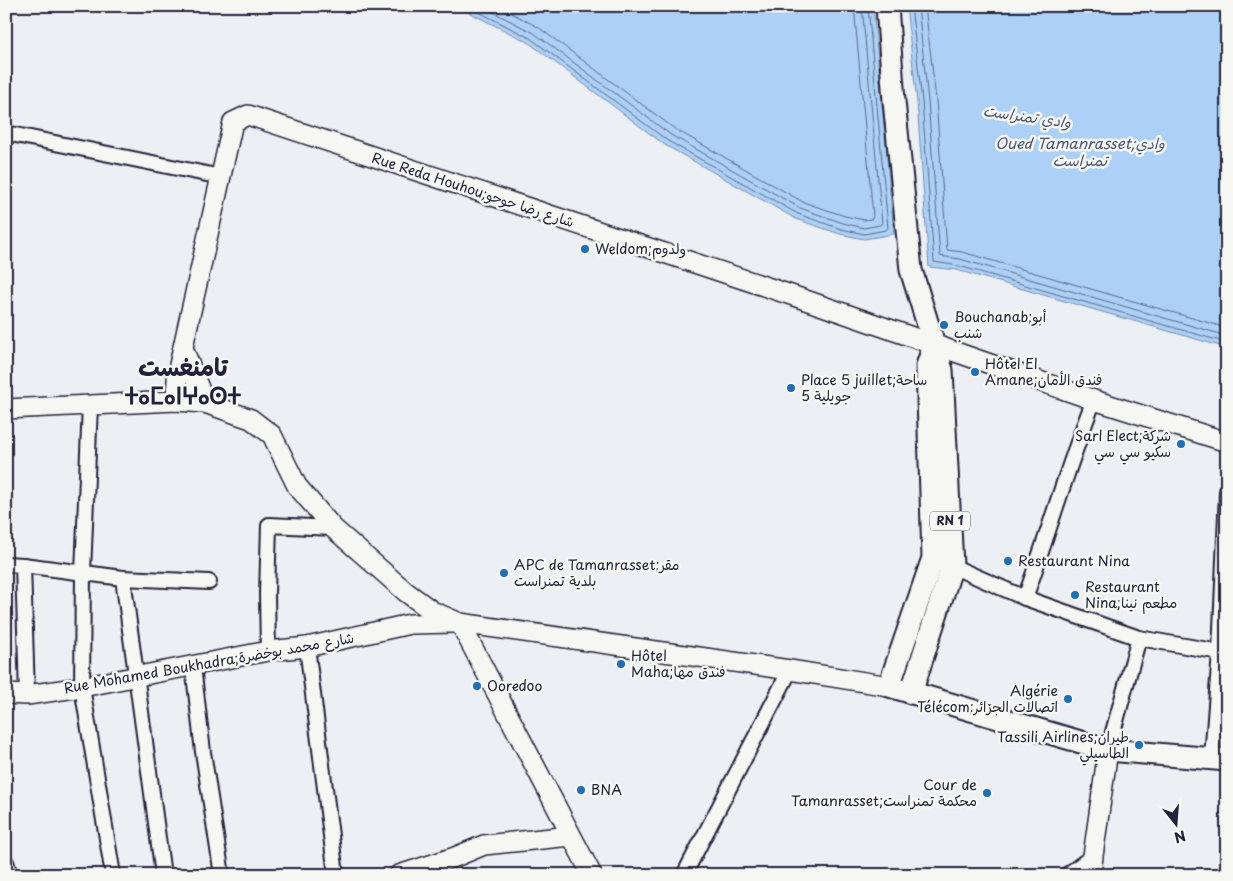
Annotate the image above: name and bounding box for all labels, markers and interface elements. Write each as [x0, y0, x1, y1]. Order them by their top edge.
water label: وادي تمنراست [982, 98, 1073, 134]
water label: Oued Tamanrasset;وادي تمنراست [995, 131, 1165, 171]
street label: Rue Reda Houhou;شارع رضا حوحو [369, 147, 577, 232]
place label: Weldom;ولدوم [595, 238, 686, 260]
marker: Weldom;ولدوم [579, 243, 591, 255]
place label: Bouchanab;أبو شنب [954, 306, 1047, 343]
marker: Bouchanab;أبو شنب [938, 319, 950, 331]
district label: تامنغست ⵜⴰⵎⴰⵏⵖⴰⵙⵜ [125, 348, 242, 412]
place label: Hôtel El Amane;فندق الأمان [985, 353, 1102, 390]
marker: Hôtel El Amane;فندق الأمان [969, 366, 981, 378]
place label: Place 5 juillet;ساحة 5 جويلية [801, 369, 927, 406]
marker: Place 5 juillet;ساحة 5 جويلية [785, 382, 797, 394]
place label: Sarl Elect;شركة سكيو سي سي [1075, 425, 1171, 465]
marker: Sarl Elect;شركة سكيو سي سي [1175, 438, 1187, 450]
road number: RN 1 [930, 512, 970, 530]
place label: Restaurant Nina [1018, 550, 1130, 571]
place label: APC de Tamanrasset;مقر بلدية تمنراست [514, 554, 679, 591]
marker: Restaurant Nina [1002, 555, 1014, 567]
marker: APC de Tamanrasset;مقر بلدية تمنراست [498, 567, 510, 579]
place label: Restaurant Nina;مطعم نينا [1085, 576, 1177, 614]
marker: Restaurant Nina;مطعم نينا [1069, 589, 1081, 601]
street label: Rue Mohamed Boukhadra;شارع محمد بوخضرة [62, 627, 356, 698]
place label: Hôtel Maha;فندق مها [631, 645, 725, 682]
marker: Hôtel Maha;فندق مها [615, 658, 627, 670]
place label: Ooredoo [487, 675, 542, 696]
marker: Ooredoo [471, 680, 483, 692]
place label: Algérie Télécom;اتصالات الجزائر [917, 680, 1058, 717]
marker: Algérie Télécom;اتصالات الجزائر [1062, 693, 1074, 705]
place label: Tassili Airlines;طيران الطاسيلي [997, 726, 1129, 766]
marker: Tassili Airlines;طيران الطاسيلي [1133, 739, 1145, 751]
place label: Cour de Tamanrasset;محكمة تمنراست [791, 774, 977, 811]
place label: BNA [591, 779, 622, 800]
marker: BNA [575, 784, 587, 796]
marker: Cour de Tamanrasset;محكمة تمنراست [981, 787, 993, 799]
north arrow [1150, 798, 1200, 848]
text: N [1172, 825, 1188, 849]

